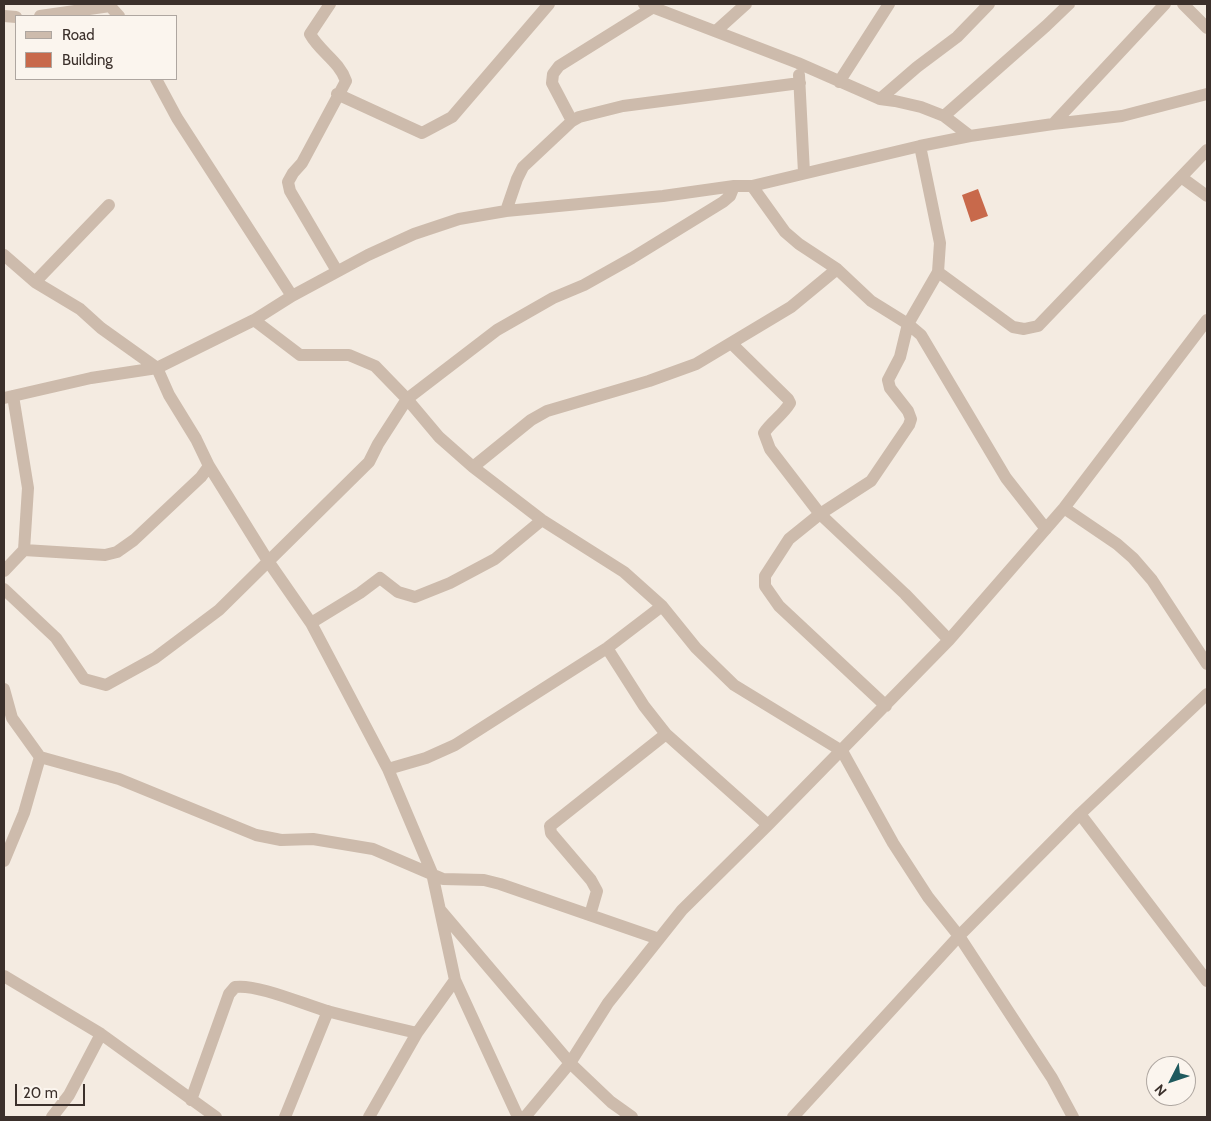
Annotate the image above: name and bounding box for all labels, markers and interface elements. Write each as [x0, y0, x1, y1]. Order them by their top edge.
legend [15, 15, 178, 80]
text: Road [62, 26, 95, 44]
text: Building [62, 51, 113, 69]
north arrow [1146, 1056, 1196, 1106]
scale bar [18, 1074, 88, 1106]
text: N [1150, 1081, 1170, 1100]
text: 20 m [23, 1084, 58, 1102]

